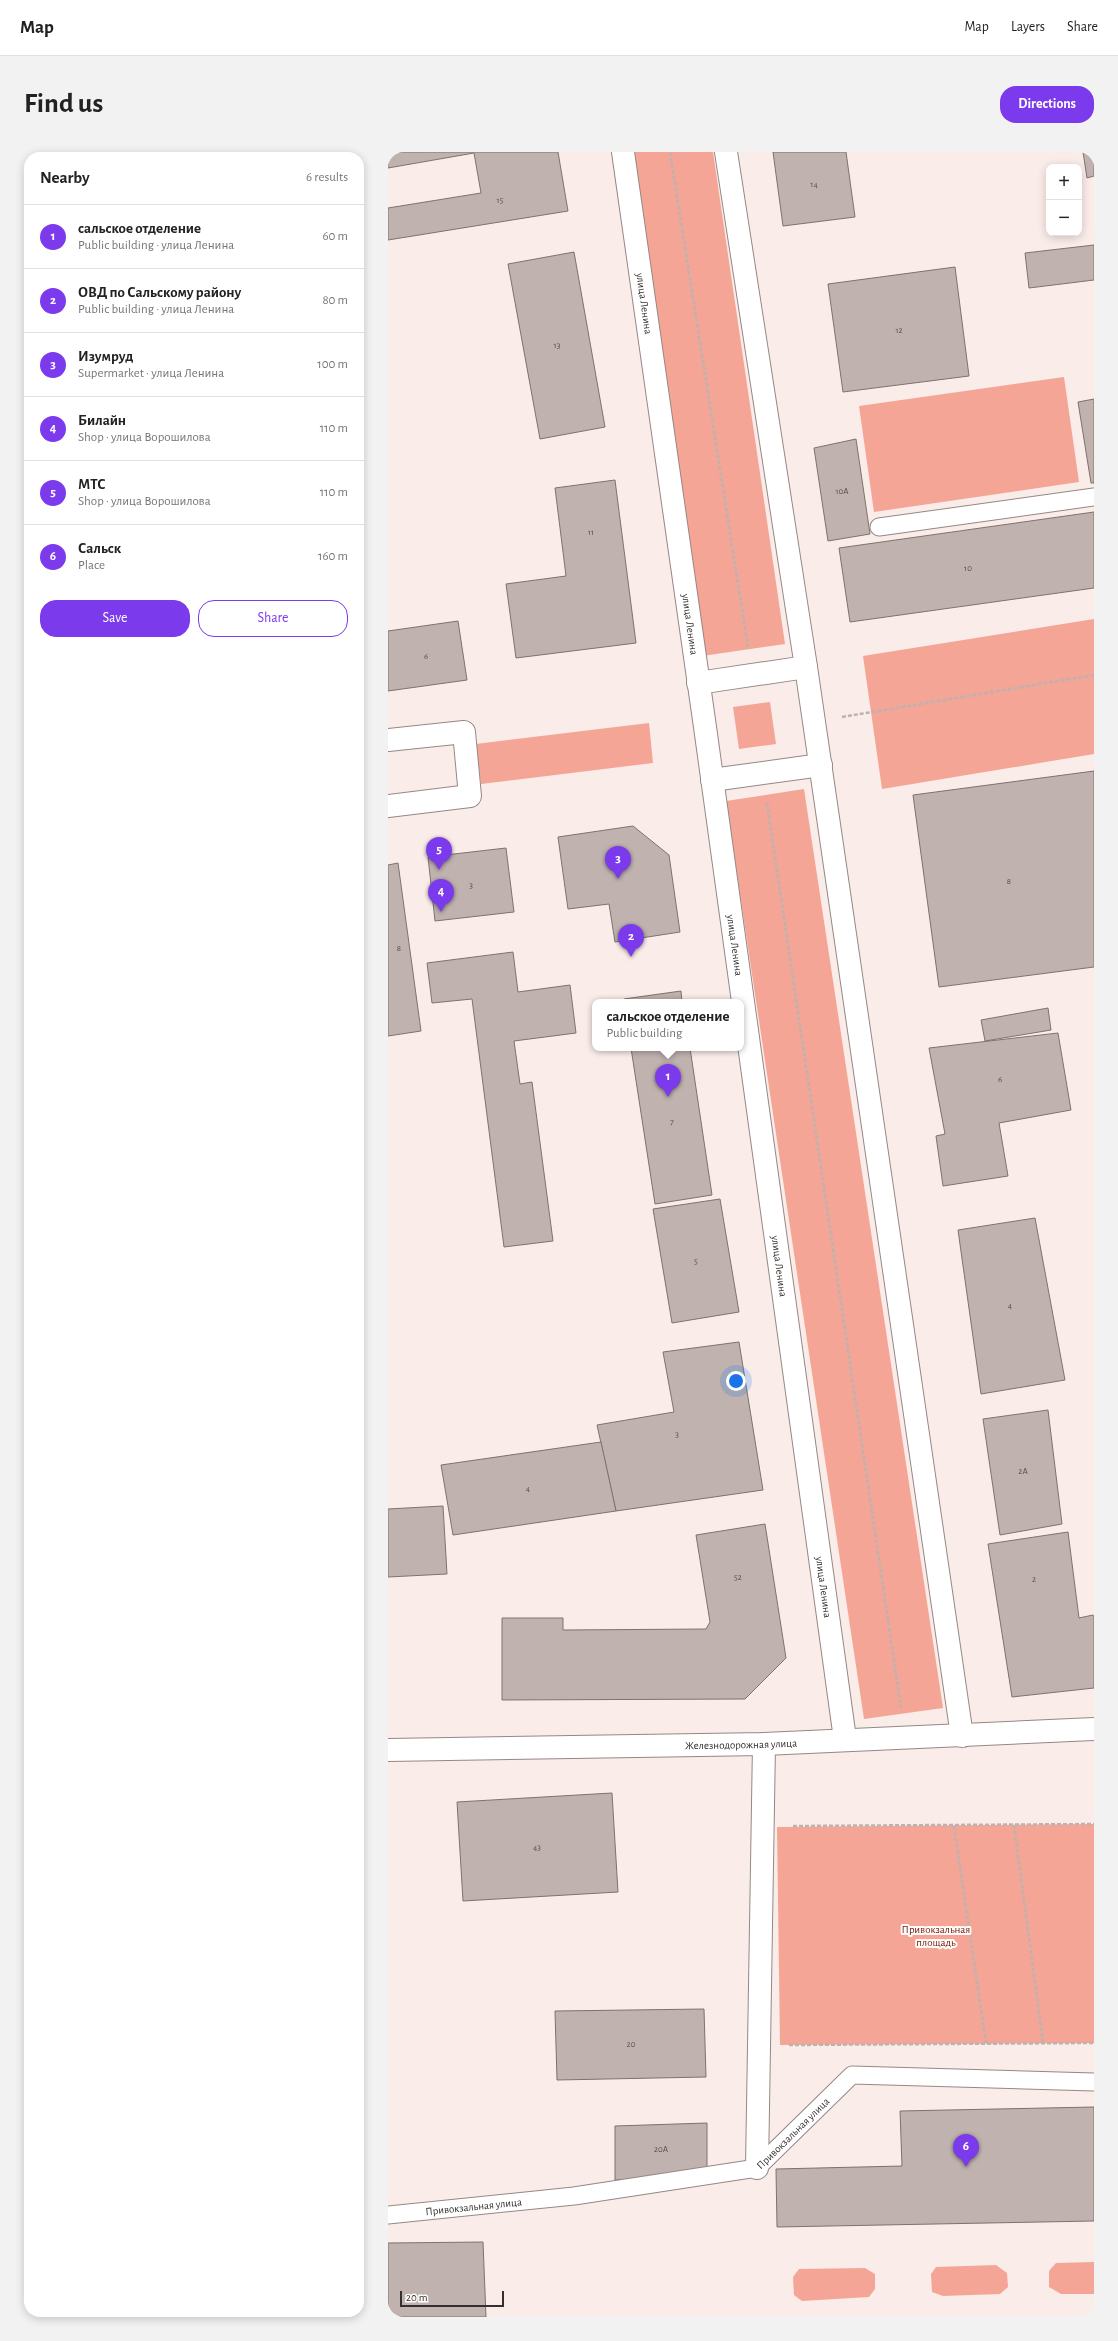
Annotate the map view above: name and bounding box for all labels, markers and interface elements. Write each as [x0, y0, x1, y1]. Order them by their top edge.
text: Map [20, 18, 54, 37]
text: Map [964, 20, 989, 34]
text: Layers [1011, 20, 1045, 34]
text: Share [1067, 20, 1098, 34]
button: Directions [1000, 86, 1094, 123]
text: Find us [24, 90, 103, 118]
map controls [1046, 164, 1082, 236]
button: + [1046, 164, 1082, 200]
text: Nearby [40, 169, 90, 186]
text: 6 results [306, 171, 348, 184]
house number: 14 [810, 180, 818, 189]
house number: 15 [497, 196, 504, 205]
button: − [1046, 200, 1082, 236]
text: сальское отделение [78, 221, 201, 236]
text: 1 [51, 230, 55, 243]
text: 60 m [322, 230, 348, 243]
text: Public building · улица Ленина [78, 239, 234, 252]
street label: улица Ленина [634, 271, 654, 335]
text: ОВД по Сальскому району [78, 285, 241, 300]
text: 2 [50, 294, 56, 307]
text: 80 m [322, 294, 348, 307]
text: Public building · улица Ленина [78, 303, 234, 316]
house number: 12 [895, 326, 903, 335]
house number: 13 [554, 341, 561, 350]
text: Изумруд [78, 349, 133, 364]
text: 3 [50, 358, 56, 371]
text: 100 m [317, 358, 348, 371]
text: Supermarket · улица Ленина [78, 367, 224, 380]
text: Билайн [78, 413, 126, 428]
text: 4 [50, 422, 56, 435]
text: 110 m [320, 422, 348, 435]
text: Shop · улица Ворошилова [78, 431, 211, 444]
text: МТС [78, 477, 106, 492]
text: 5 [50, 486, 56, 499]
text: 110 m [320, 486, 348, 499]
house number: 10А [835, 487, 849, 496]
text: Shop · улица Ворошилова [78, 495, 211, 508]
house number: 11 [588, 528, 594, 537]
text: Сальск [78, 541, 121, 556]
text: 6 [50, 550, 56, 563]
text: 160 m [318, 550, 348, 563]
text: Place [78, 559, 105, 572]
house number: 10 [964, 564, 972, 573]
street label: улица Ленина [680, 592, 700, 656]
button: Save [40, 600, 190, 637]
button: Share [198, 600, 348, 637]
house number: 6 [424, 652, 428, 661]
pin: 5 [426, 837, 452, 870]
pin: 3 [605, 846, 631, 879]
house number: 8 [1007, 877, 1011, 886]
pin: 4 [428, 879, 454, 912]
house number: 3 [469, 881, 473, 890]
street label: улица Ленина [725, 913, 744, 977]
pin: 2 [618, 924, 644, 957]
house number: 8 [397, 944, 401, 953]
popup [592, 999, 744, 1051]
text: сальское отделение [606, 1009, 730, 1024]
text: Public building [606, 1027, 682, 1040]
pin: 1 [655, 1064, 681, 1097]
house number: 6 [998, 1075, 1002, 1084]
house number: 7 [670, 1118, 674, 1127]
street label: улица Ленина [769, 1234, 789, 1298]
house number: 5 [694, 1257, 698, 1266]
house number: 4 [1008, 1301, 1013, 1310]
your location [726, 1371, 746, 1391]
house number: 3 [675, 1430, 679, 1439]
house number: 2А [1018, 1467, 1028, 1476]
house number: 4 [526, 1484, 531, 1493]
street label: улица Ленина [814, 1555, 833, 1618]
house number: 52 [734, 1573, 742, 1582]
house number: 2 [1032, 1575, 1036, 1584]
street label: Железнодорожная улица [685, 1738, 797, 1751]
house number: 43 [533, 1843, 541, 1852]
park label: Привокзальная площадь [902, 1924, 970, 1948]
house number: 20 [627, 2040, 636, 2049]
street label: Привокзальная улица [755, 2096, 831, 2171]
pin: 6 [953, 2134, 979, 2167]
house number: 20А [654, 2145, 669, 2154]
street label: Привокзальная улица [425, 2196, 522, 2217]
scale bar [400, 2289, 504, 2308]
text: 20 m [406, 2292, 427, 2303]

